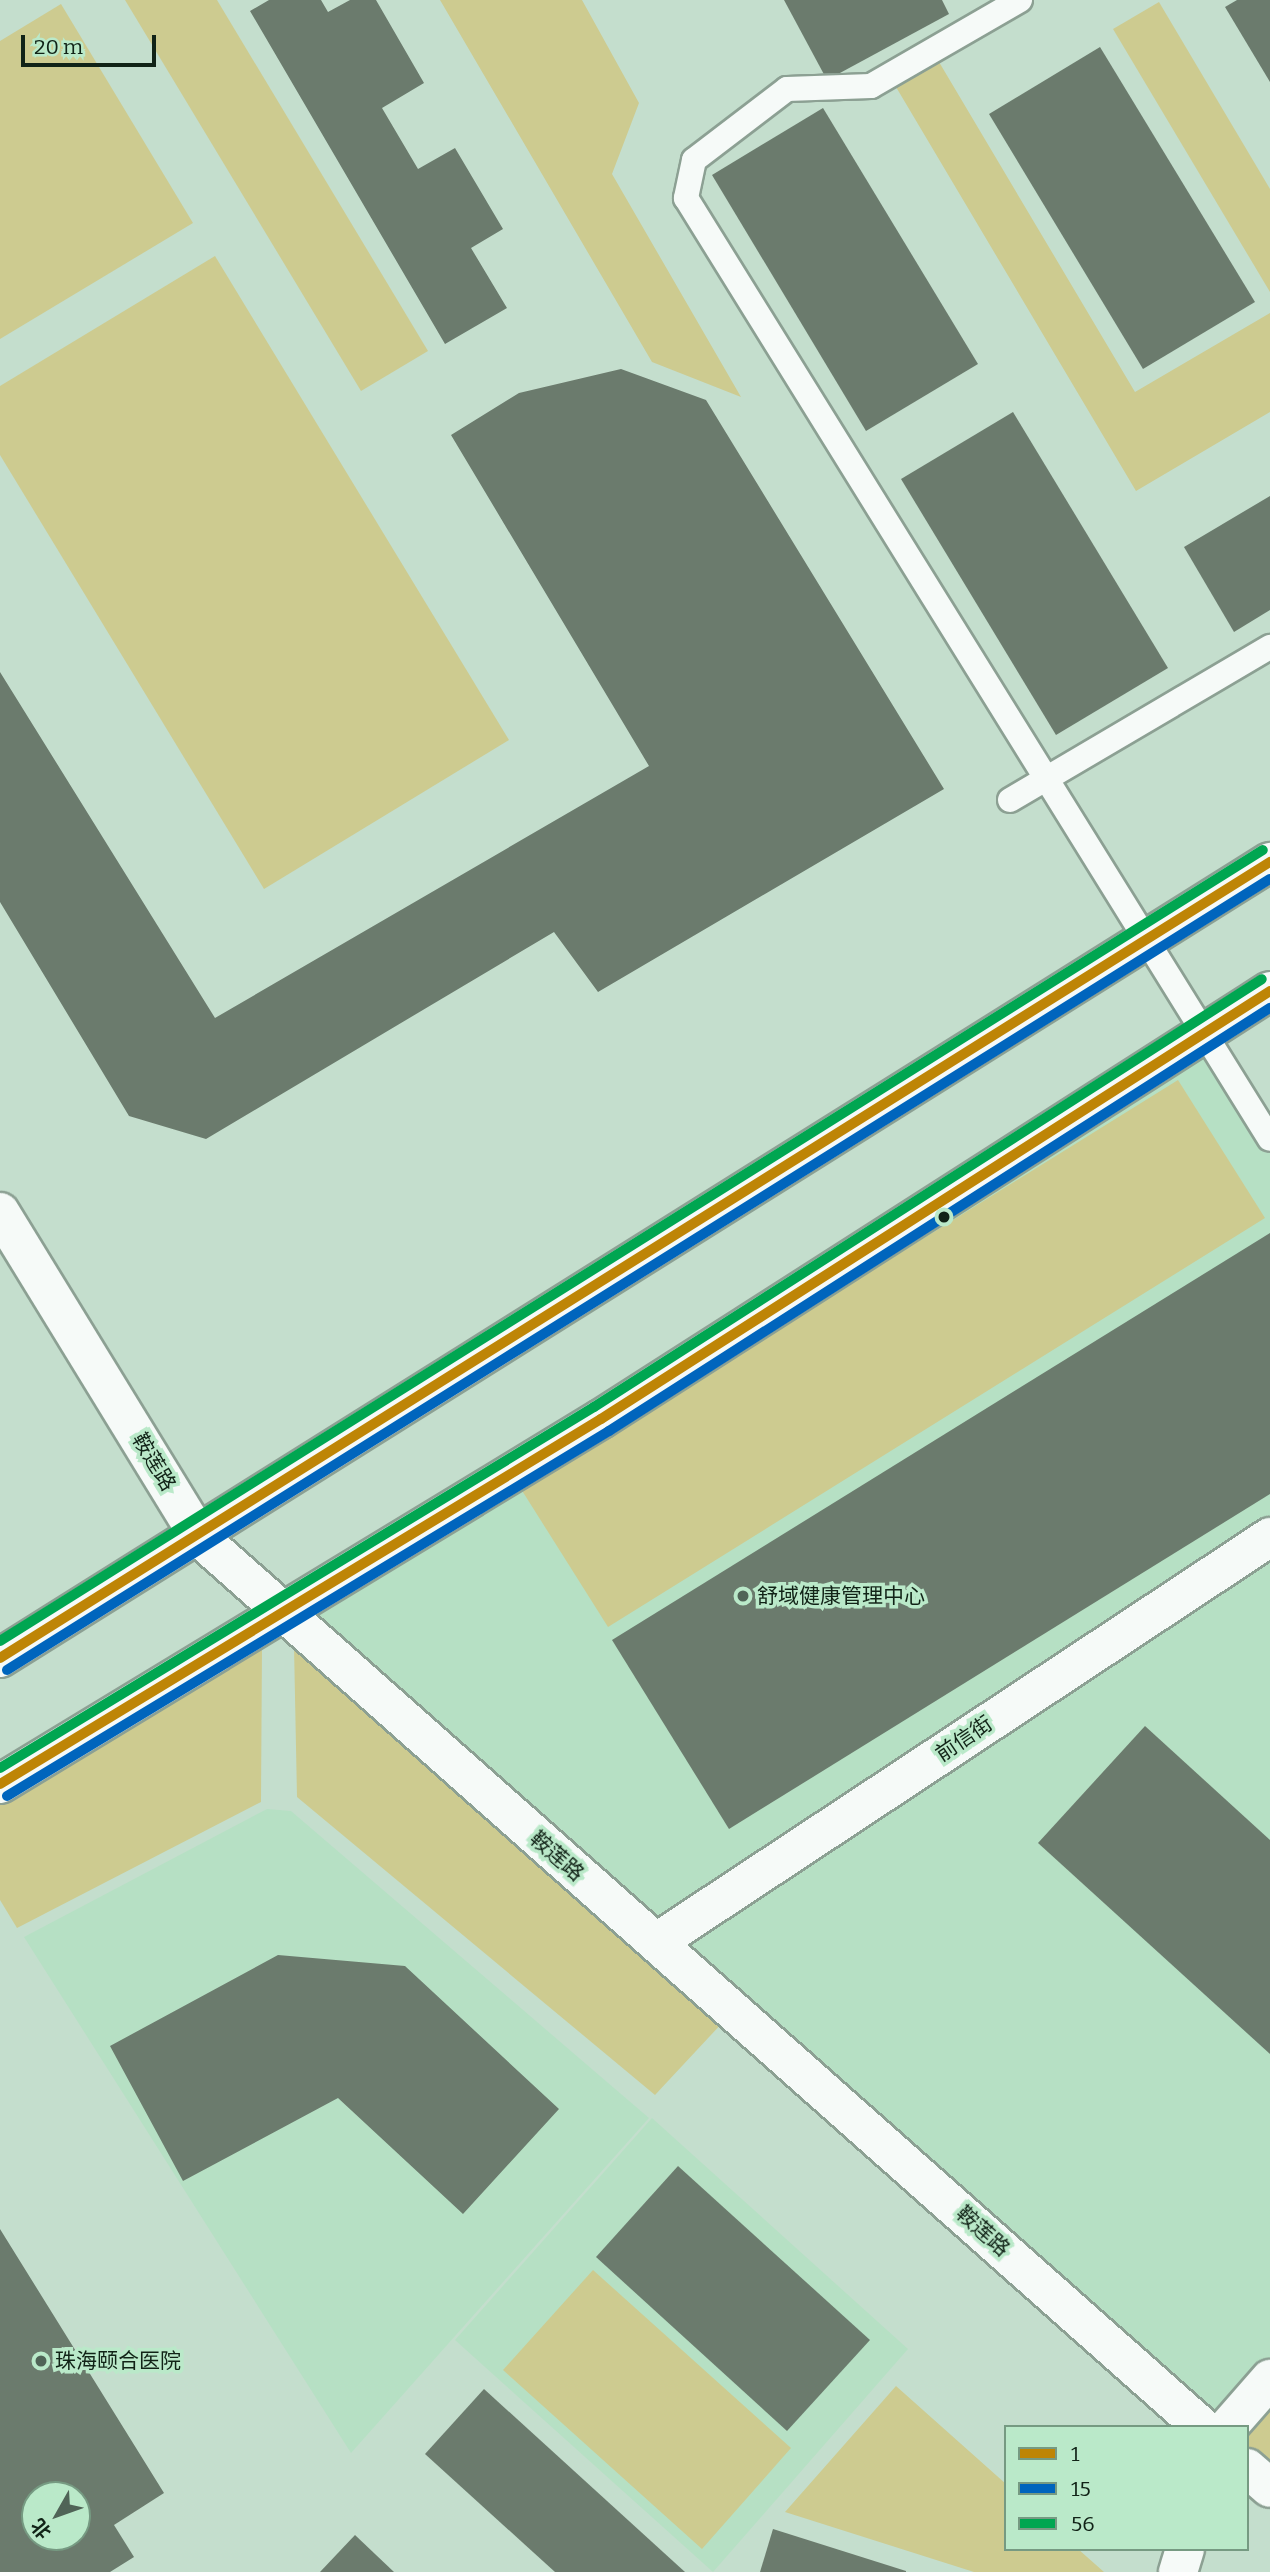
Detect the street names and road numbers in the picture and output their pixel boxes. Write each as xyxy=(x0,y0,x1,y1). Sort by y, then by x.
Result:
street label: 鞍莲路 xyxy=(127,1429,181,1495)
street label: 前信街 xyxy=(931,1711,997,1767)
street label: 鞍莲路 xyxy=(525,1826,589,1886)
street label: 鞍莲路 xyxy=(951,2201,1015,2261)

